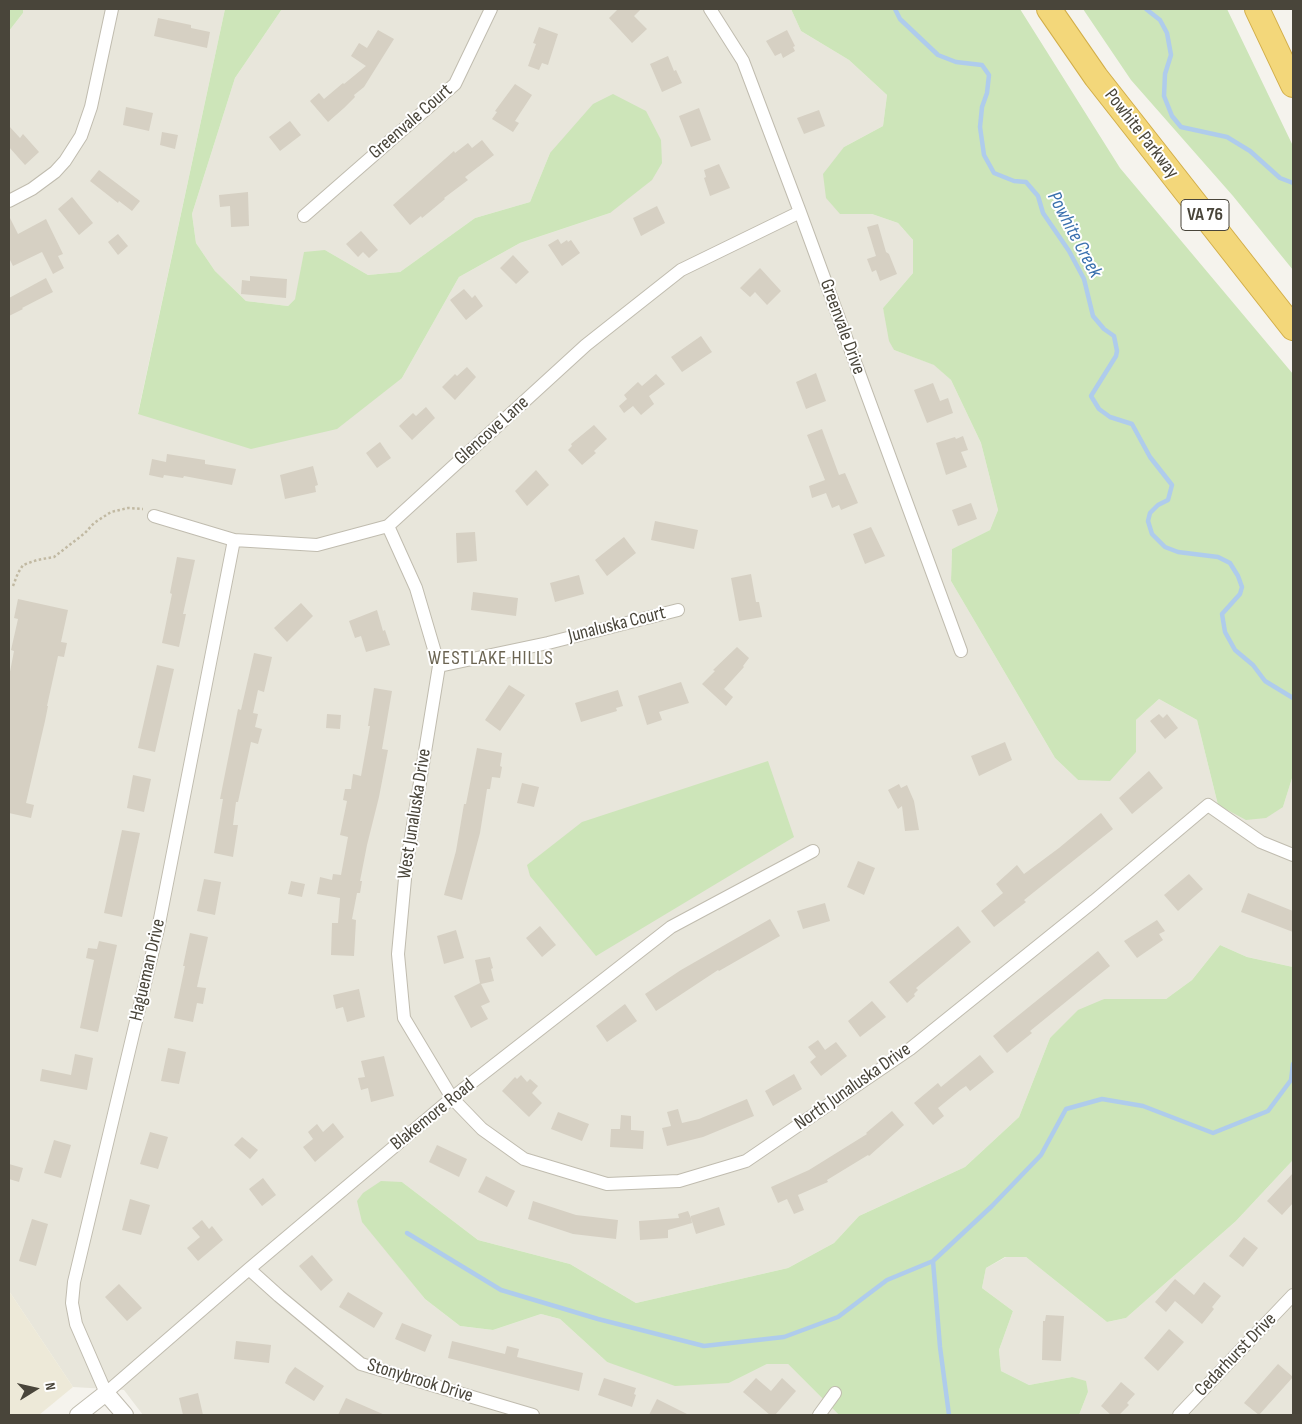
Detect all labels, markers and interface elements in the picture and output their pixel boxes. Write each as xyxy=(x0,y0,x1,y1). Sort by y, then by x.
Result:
street label: Greenvale Court xyxy=(365,80,457,164)
street label: Powhite Parkway xyxy=(1099,85,1183,183)
water label: Powhite Creek xyxy=(1041,188,1107,282)
road number: VA 76 xyxy=(1181,200,1229,230)
street label: Greenvale Drive xyxy=(814,276,870,378)
street label: Glencove Lane xyxy=(450,392,534,470)
street label: Junaluska Court xyxy=(566,602,668,648)
district label: WESTLAKE HILLS xyxy=(426,647,556,671)
street label: West Junaluska Drive xyxy=(393,747,437,881)
street label: Hagueman Drive xyxy=(125,917,171,1023)
street label: North Junaluska Drive xyxy=(791,1038,915,1136)
street label: Blakemore Road xyxy=(386,1074,480,1156)
street label: Cedarhurst Drive xyxy=(1190,1308,1282,1402)
street label: Stonybrook Drive xyxy=(364,1354,476,1408)
north arrow xyxy=(10,1364,60,1414)
text: N xyxy=(41,1381,59,1391)

